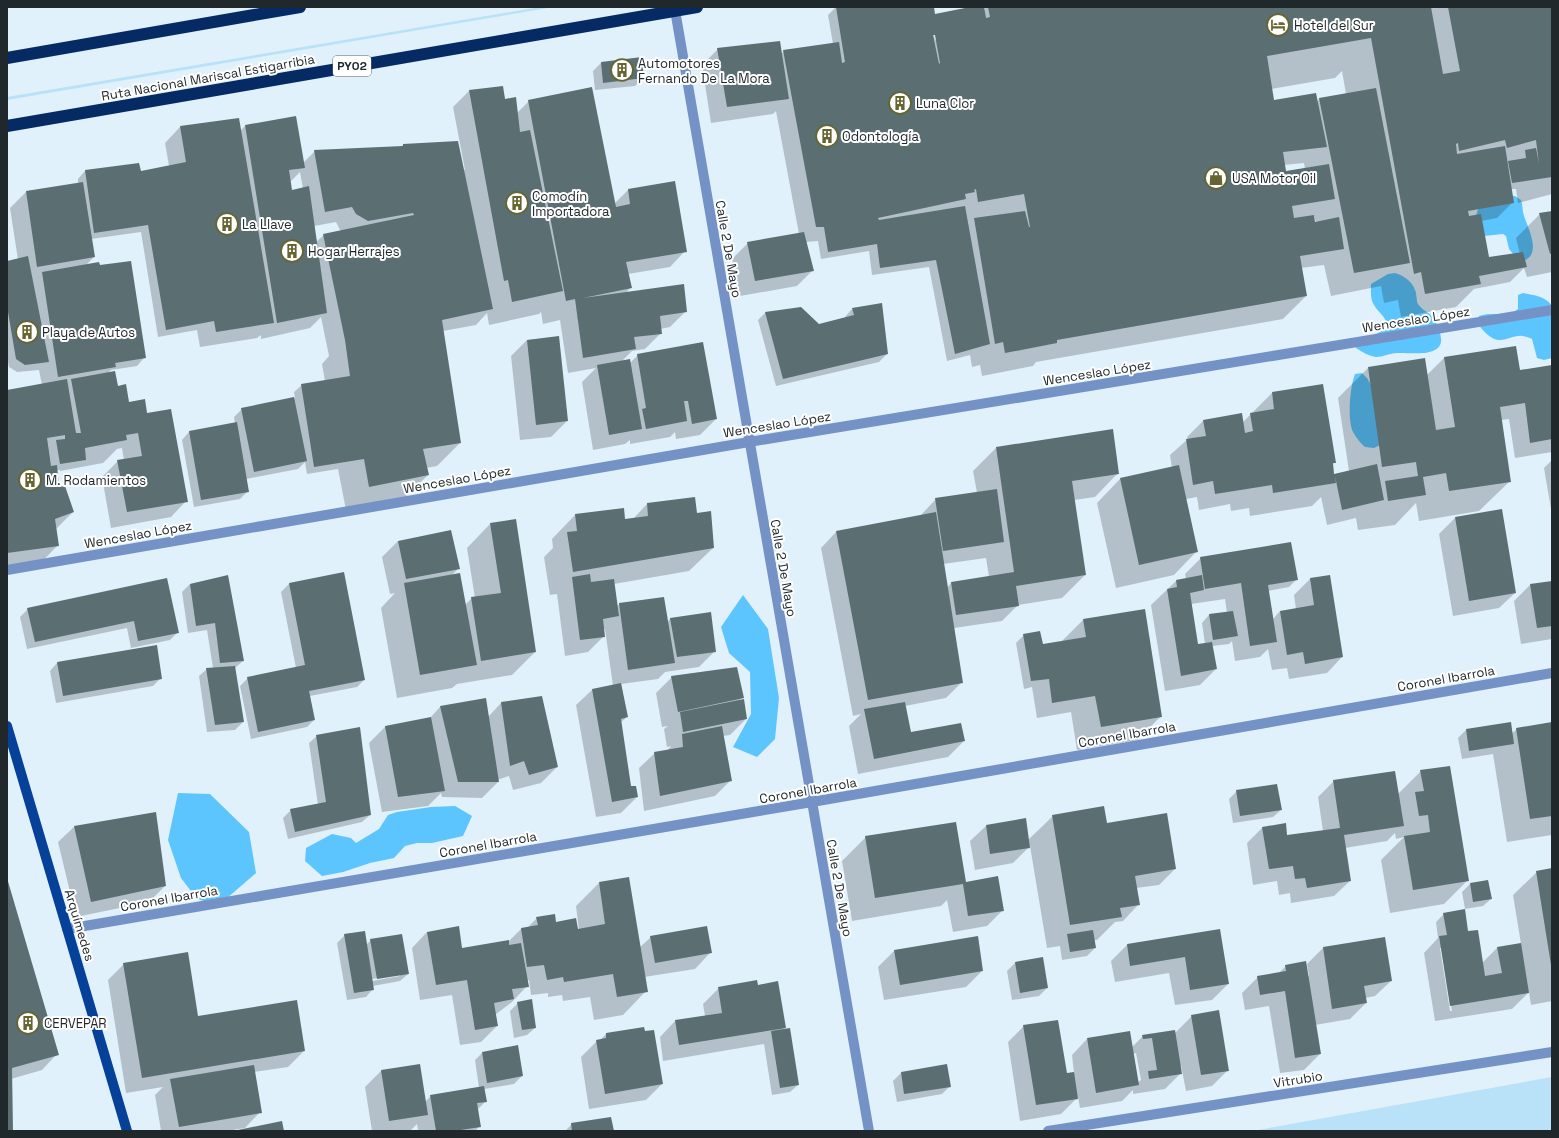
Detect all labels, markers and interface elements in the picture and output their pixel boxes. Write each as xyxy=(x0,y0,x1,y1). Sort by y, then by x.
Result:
hotel icon: Hotel del Sur xyxy=(1265,12,1291,38)
place label: Hotel del Sur xyxy=(1294,17,1374,34)
street label: Ruta Nacional Mariscal Estigarribia xyxy=(100,50,317,105)
place label: Automotores Fernando De La Mora xyxy=(638,55,770,87)
road number: PY02 xyxy=(333,56,371,76)
building icon: Automotores Fernando De La Mora xyxy=(609,57,635,83)
building icon: Luna Clor xyxy=(887,90,913,116)
place label: Luna Clor xyxy=(916,95,974,112)
building icon: Odontología xyxy=(814,123,840,149)
place label: Odontología xyxy=(842,128,919,145)
shop icon: USA Motor Oil xyxy=(1203,165,1229,191)
place label: USA Motor Oil xyxy=(1232,170,1316,187)
place label: Comodín Importadora xyxy=(532,188,610,220)
building icon: Comodín Importadora xyxy=(504,190,530,216)
street label: Calle 2 De Mayo xyxy=(712,199,745,299)
building icon: La Llave xyxy=(214,211,240,237)
place label: La Llave xyxy=(242,216,292,233)
building icon: Hogar Herrajes xyxy=(279,238,305,264)
place label: Hogar Herrajes xyxy=(308,243,400,260)
street label: Wenceslao López xyxy=(1361,303,1471,336)
building icon: Playa de Autos xyxy=(14,319,40,345)
place label: Playa de Autos xyxy=(42,324,135,341)
street label: Wenceslao López xyxy=(1042,356,1152,389)
street label: Wenceslao López xyxy=(722,408,832,441)
street label: Wenceslao López xyxy=(402,462,512,497)
building icon: M. Rodamientos xyxy=(17,467,43,493)
place label: M. Rodamientos xyxy=(46,472,146,489)
street label: Wenceslao López xyxy=(83,517,193,552)
street label: Calle 2 De Mayo xyxy=(767,518,800,618)
street label: Coronel Ibarrola xyxy=(1396,661,1497,695)
street label: Coronel Ibarrola xyxy=(1077,717,1178,751)
street label: Coronel Ibarrola xyxy=(758,773,859,807)
street label: Coronel Ibarrola xyxy=(438,827,539,861)
street label: Calle 2 De Mayo xyxy=(823,838,856,938)
street label: Coronel Ibarrola xyxy=(119,881,220,915)
street label: Arquímedes xyxy=(61,887,99,963)
building icon: CERVEPAR xyxy=(15,1010,41,1036)
place label: CERVEPAR xyxy=(44,1015,107,1032)
street label: Vitrubio xyxy=(1272,1067,1324,1092)

